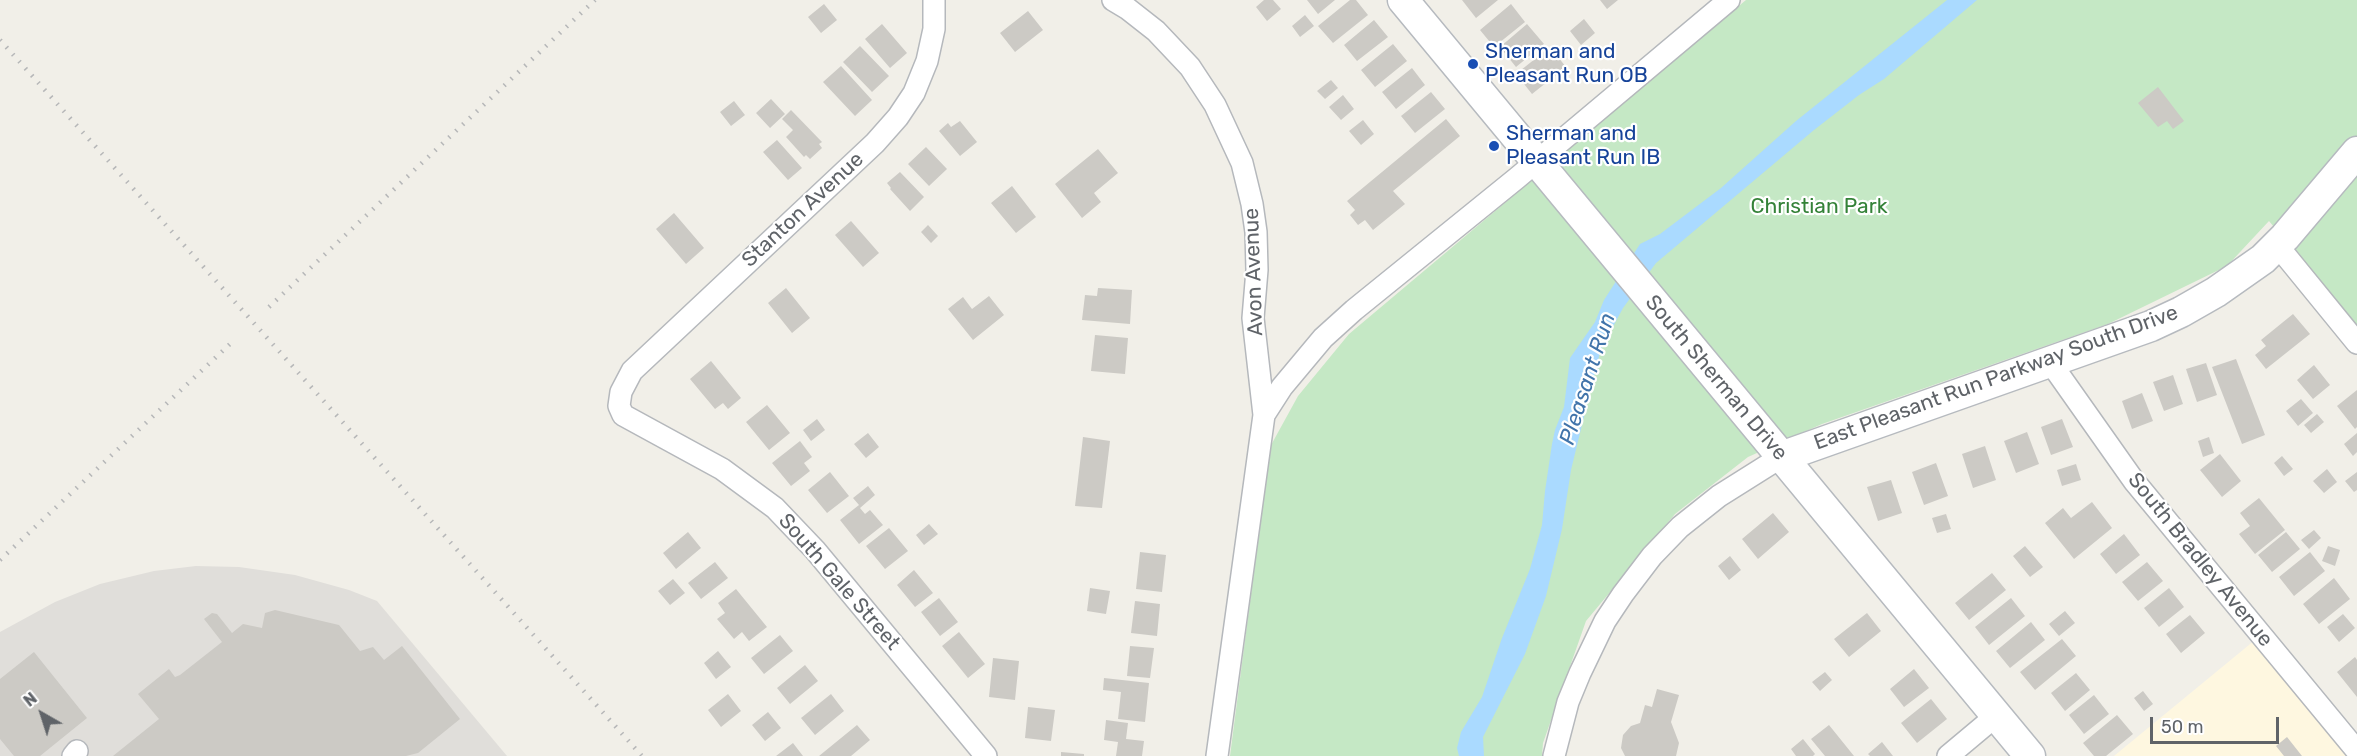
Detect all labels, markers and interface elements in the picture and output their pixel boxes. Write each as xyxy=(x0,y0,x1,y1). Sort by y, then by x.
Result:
place label: Sherman and Pleasant Run OB xyxy=(1485,39,1648,89)
marker: Sherman and Pleasant Run OB xyxy=(1466,57,1480,71)
place label: Sherman and Pleasant Run IB xyxy=(1506,121,1660,171)
marker: Sherman and Pleasant Run IB xyxy=(1487,139,1501,153)
street label: Stanton Avenue xyxy=(737,147,869,273)
park label: Christian Park xyxy=(1751,194,1887,220)
street label: Avon Avenue xyxy=(1239,208,1269,336)
street label: South Sherman Drive xyxy=(1639,290,1793,466)
street label: East Pleasant Run Parkway South Drive xyxy=(1811,300,2181,456)
water label: Pleasant Run xyxy=(1554,310,1622,448)
street label: South Bradley Avenue xyxy=(2122,468,2278,652)
street label: South Gale Street xyxy=(773,509,905,655)
north arrow xyxy=(12,684,72,744)
text: N xyxy=(20,689,41,711)
scale bar xyxy=(2153,705,2282,743)
text: 50 m xyxy=(2161,716,2204,738)

